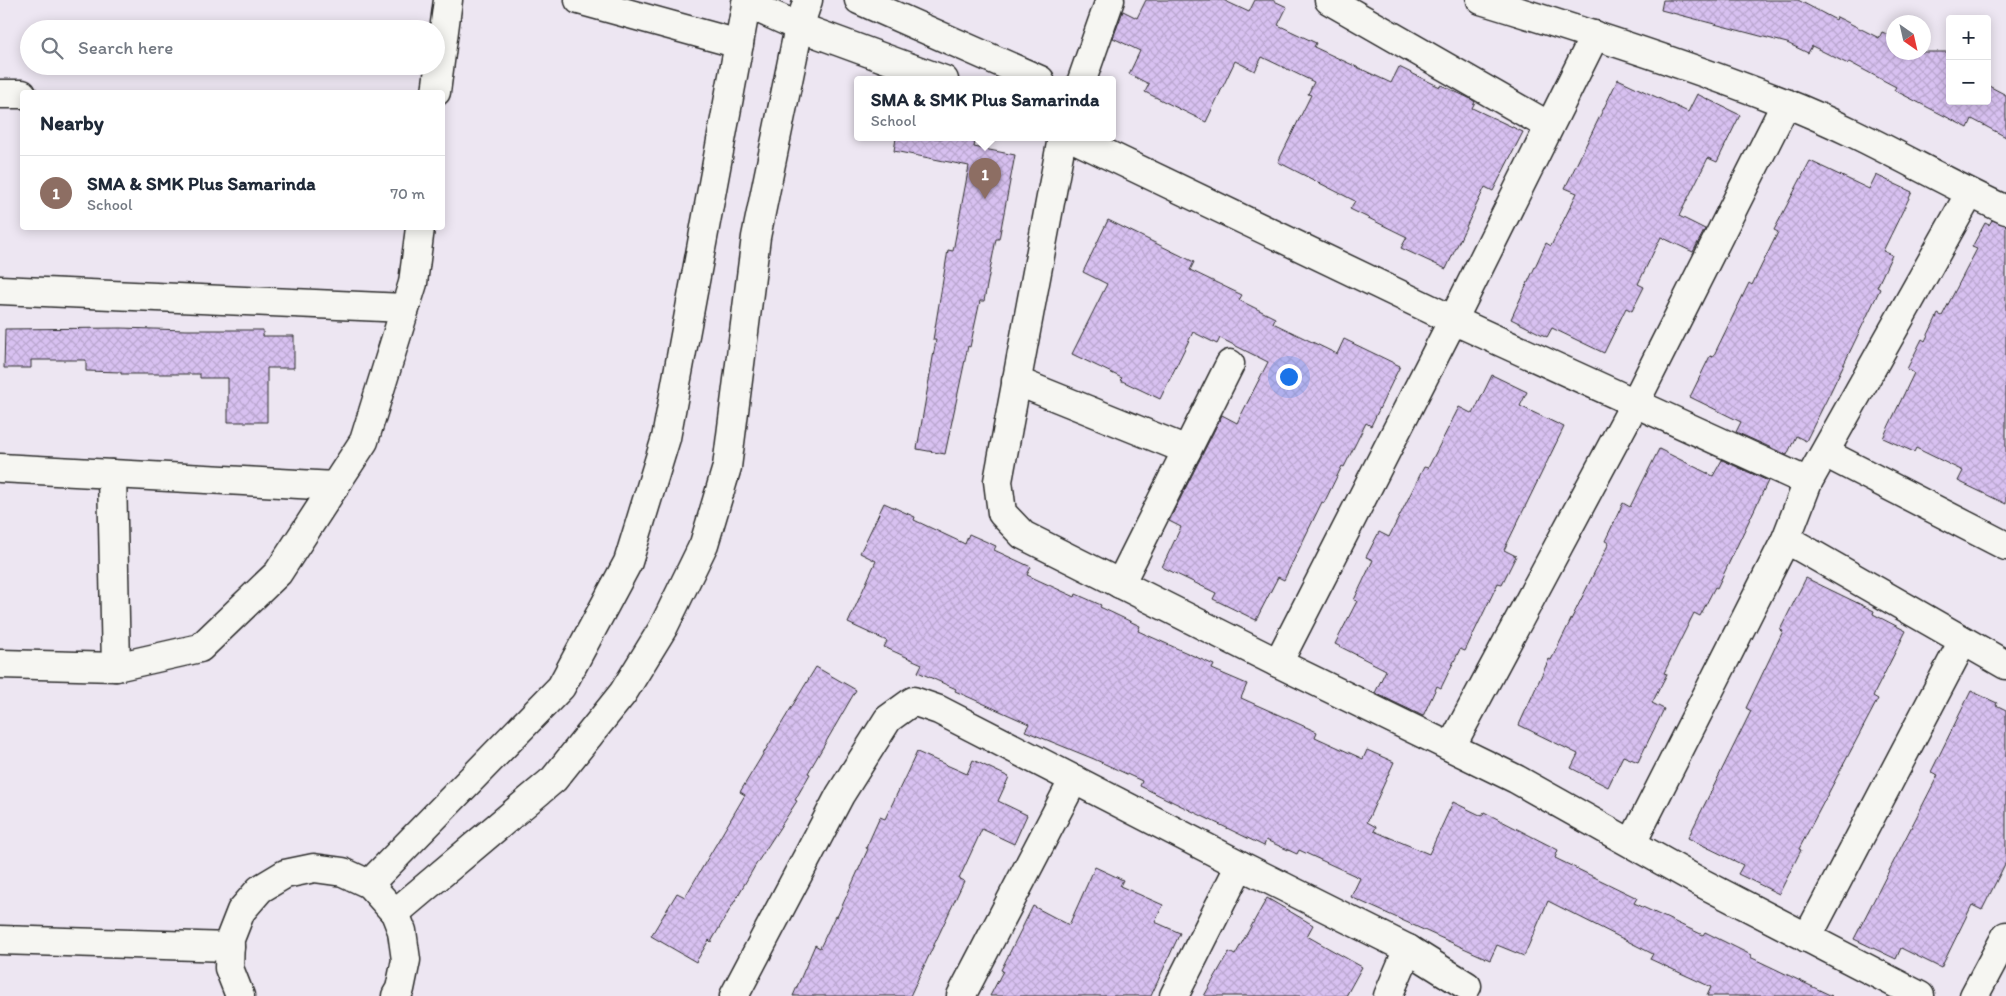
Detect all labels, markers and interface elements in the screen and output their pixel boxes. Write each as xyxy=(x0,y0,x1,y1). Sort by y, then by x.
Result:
north arrow xyxy=(1886,15,1931,60)
map controls xyxy=(1946,15,1991,105)
button: + xyxy=(1946,15,1991,60)
search box xyxy=(20,20,445,75)
icon: search xyxy=(38,34,66,62)
text: Search here xyxy=(78,36,173,59)
button: − xyxy=(1946,60,1991,105)
popup xyxy=(854,76,1116,141)
text: SMA & SMK Plus Samarinda xyxy=(871,88,1099,111)
text: Nearby xyxy=(40,110,104,135)
text: School xyxy=(871,111,916,130)
pin: 1 xyxy=(969,158,1001,199)
text: SMA & SMK Plus Samarinda xyxy=(87,172,316,195)
text: 1 xyxy=(52,184,60,203)
text: 70 m xyxy=(390,184,425,203)
text: School xyxy=(87,195,133,214)
your location xyxy=(1276,364,1302,390)

